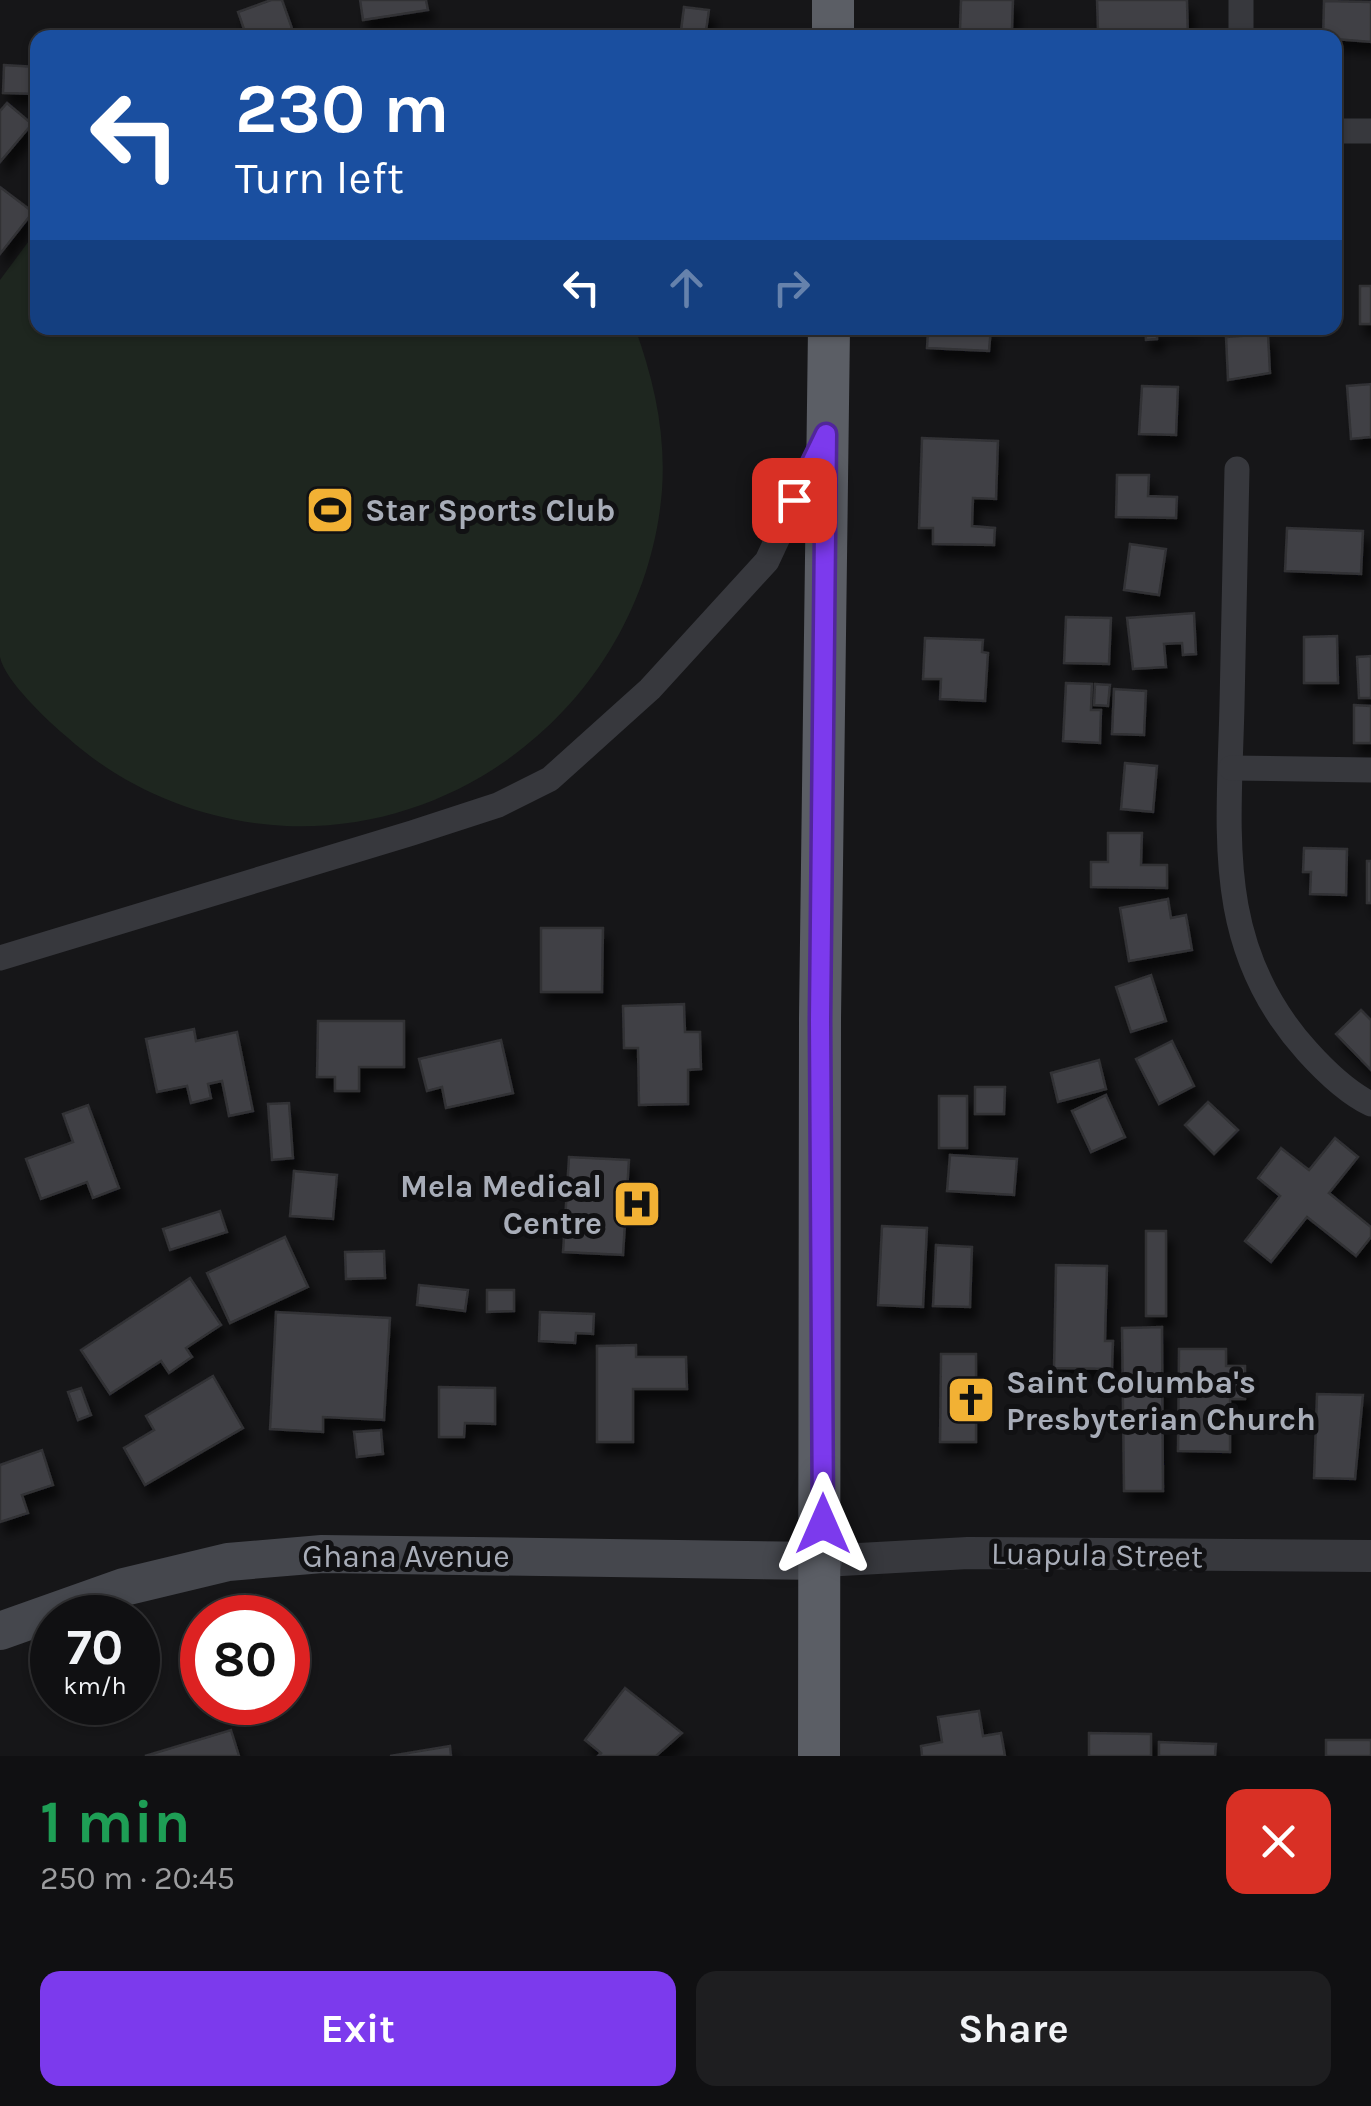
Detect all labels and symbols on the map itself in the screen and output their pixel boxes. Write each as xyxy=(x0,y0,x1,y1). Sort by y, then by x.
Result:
pin xyxy=(752,458,837,543)
sports icon: Star Sports Club xyxy=(304,484,356,536)
place label: Star Sports Club xyxy=(365,492,615,529)
place label: Mela Medical Centre xyxy=(400,1168,602,1242)
hospital icon: Mela Medical Centre xyxy=(611,1178,663,1230)
place label: Saint Columba's Presbyterian Church xyxy=(1006,1364,1316,1438)
church icon: Saint Columba's Presbyterian Church xyxy=(945,1374,997,1426)
position arrow xyxy=(771,1472,875,1576)
street label: Luapula Street xyxy=(991,1535,1203,1575)
street label: Ghana Avenue xyxy=(302,1538,510,1575)
speed limit sign: 80 xyxy=(180,1595,310,1725)

